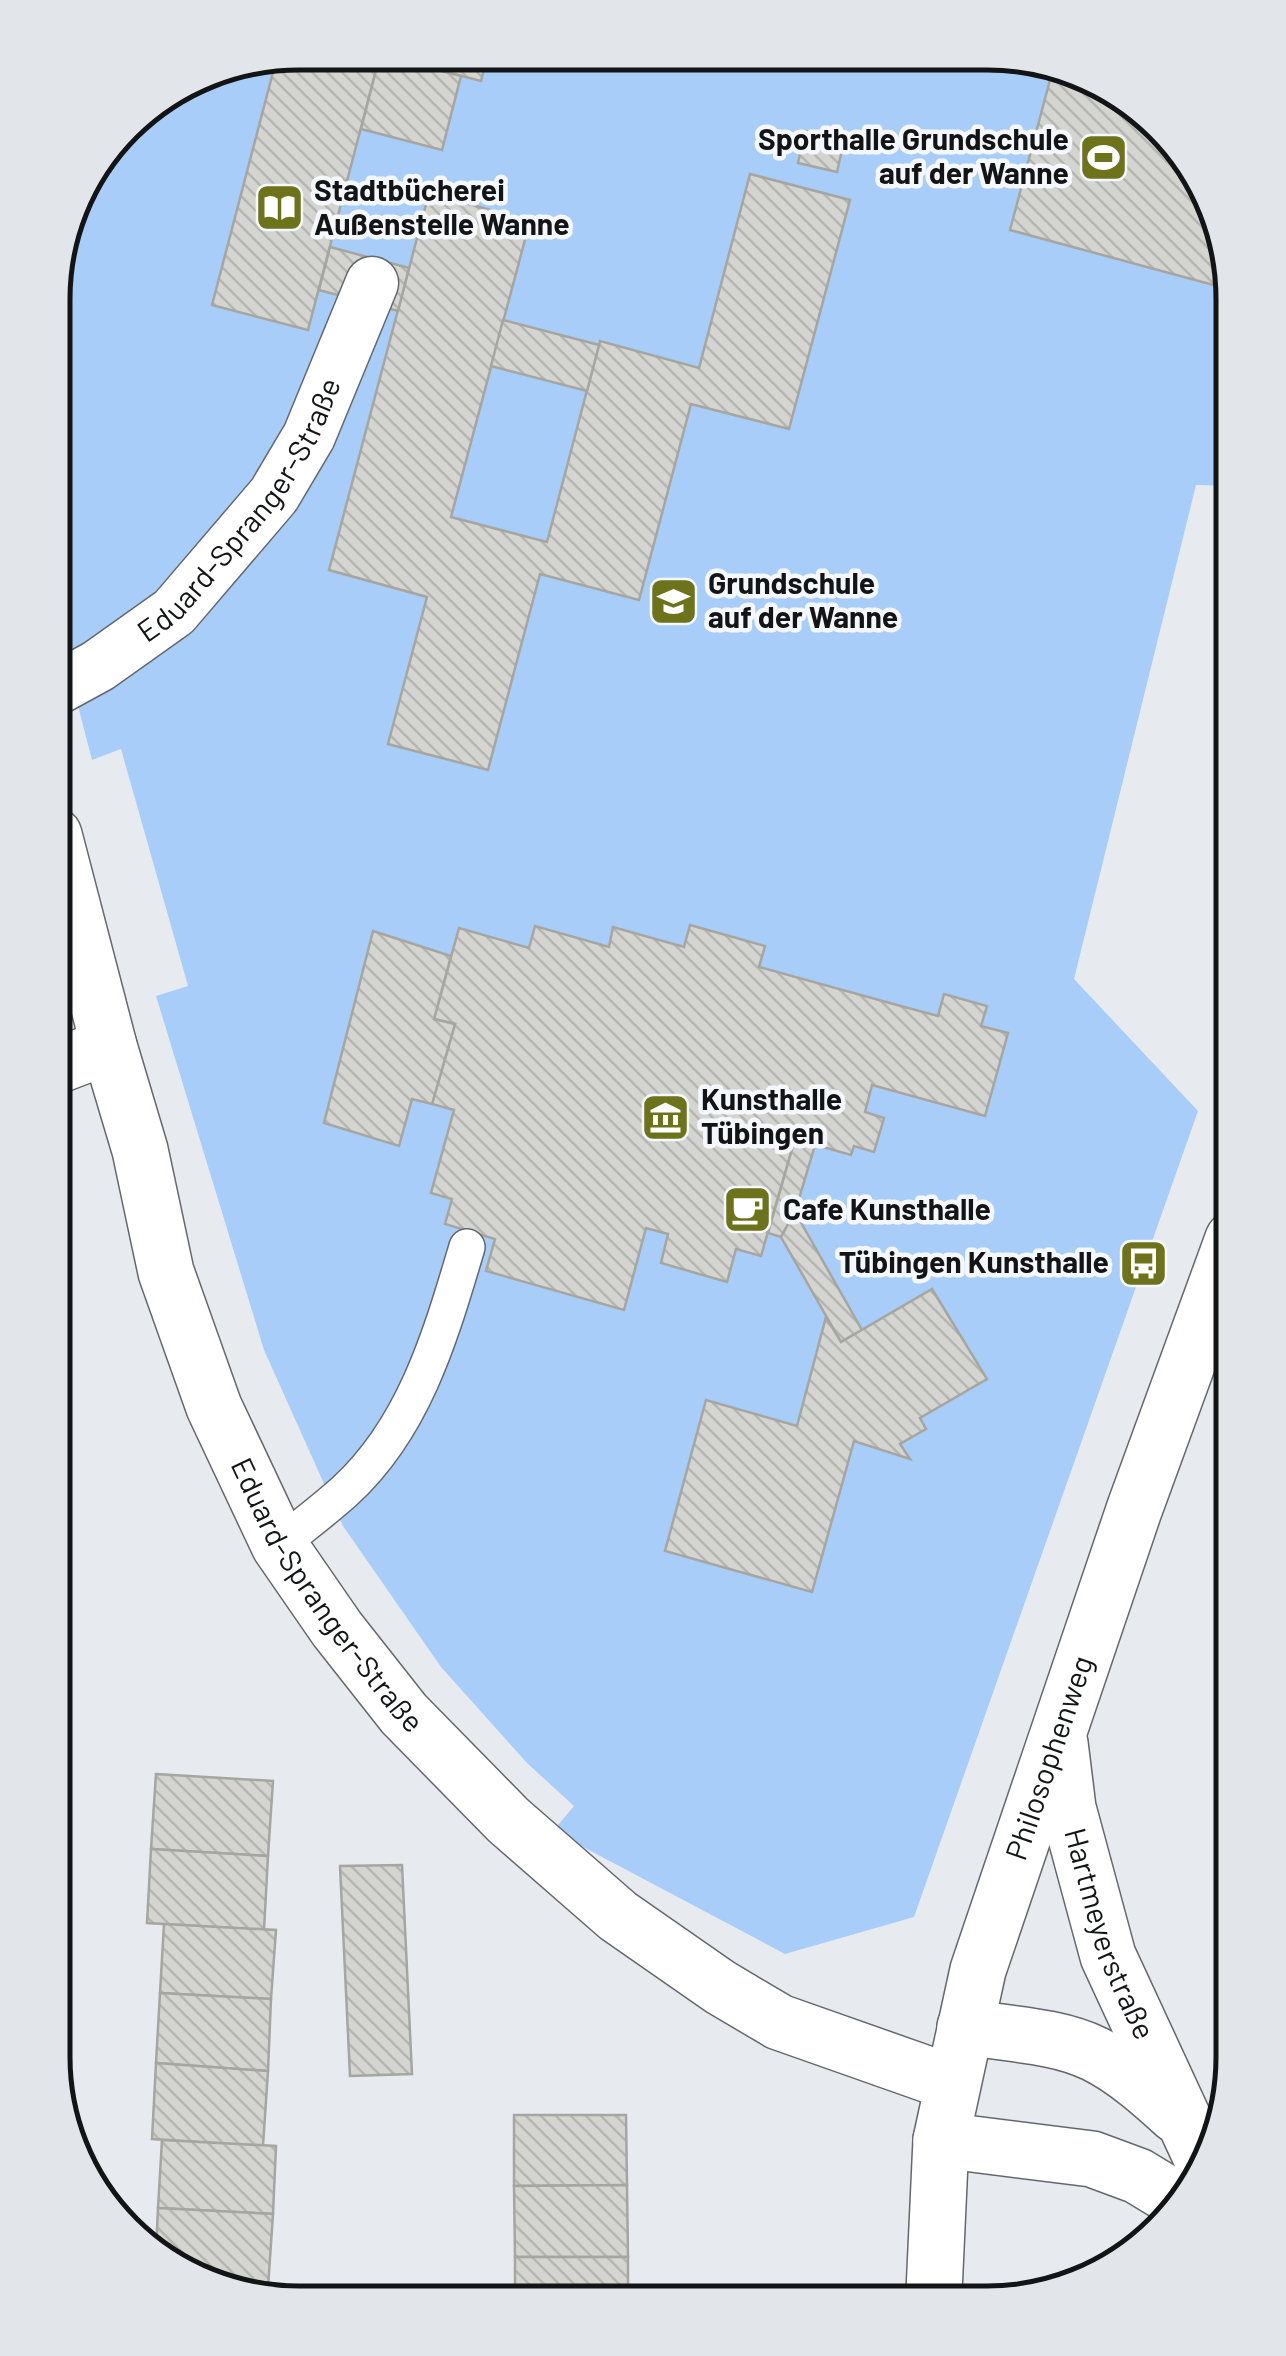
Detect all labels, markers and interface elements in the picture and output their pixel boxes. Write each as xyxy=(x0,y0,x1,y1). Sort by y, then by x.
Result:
place label: Sporthalle Grundschule auf der Wanne xyxy=(758,120,1069,190)
sports icon: Sporthalle Grundschule auf der Wanne xyxy=(1078,131,1130,183)
place label: Stadtbücherei Außenstelle Wanne xyxy=(314,171,570,241)
library icon: Stadtbücherei Außenstelle Wanne xyxy=(253,182,305,234)
street label: Eduard-Spranger-Straße xyxy=(130,372,347,648)
place label: Grundschule auf der Wanne xyxy=(708,564,898,634)
school or university icon: Grundschule auf der Wanne xyxy=(647,575,699,627)
place label: Kunsthalle Tübingen xyxy=(701,1080,842,1150)
museum icon: Kunsthalle Tübingen xyxy=(640,1091,692,1143)
cafe icon: Cafe Kunsthalle xyxy=(722,1184,774,1236)
place label: Cafe Kunsthalle xyxy=(783,1190,991,1226)
bus stop icon: Tübingen Kunsthalle xyxy=(1118,1237,1170,1289)
place label: Tübingen Kunsthalle xyxy=(839,1243,1109,1279)
street label: Eduard-Spranger-Straße xyxy=(225,1452,432,1739)
street label: Philosophenweg xyxy=(997,1651,1099,1864)
street label: Hartmeyerstraße xyxy=(1058,1824,1164,2045)

